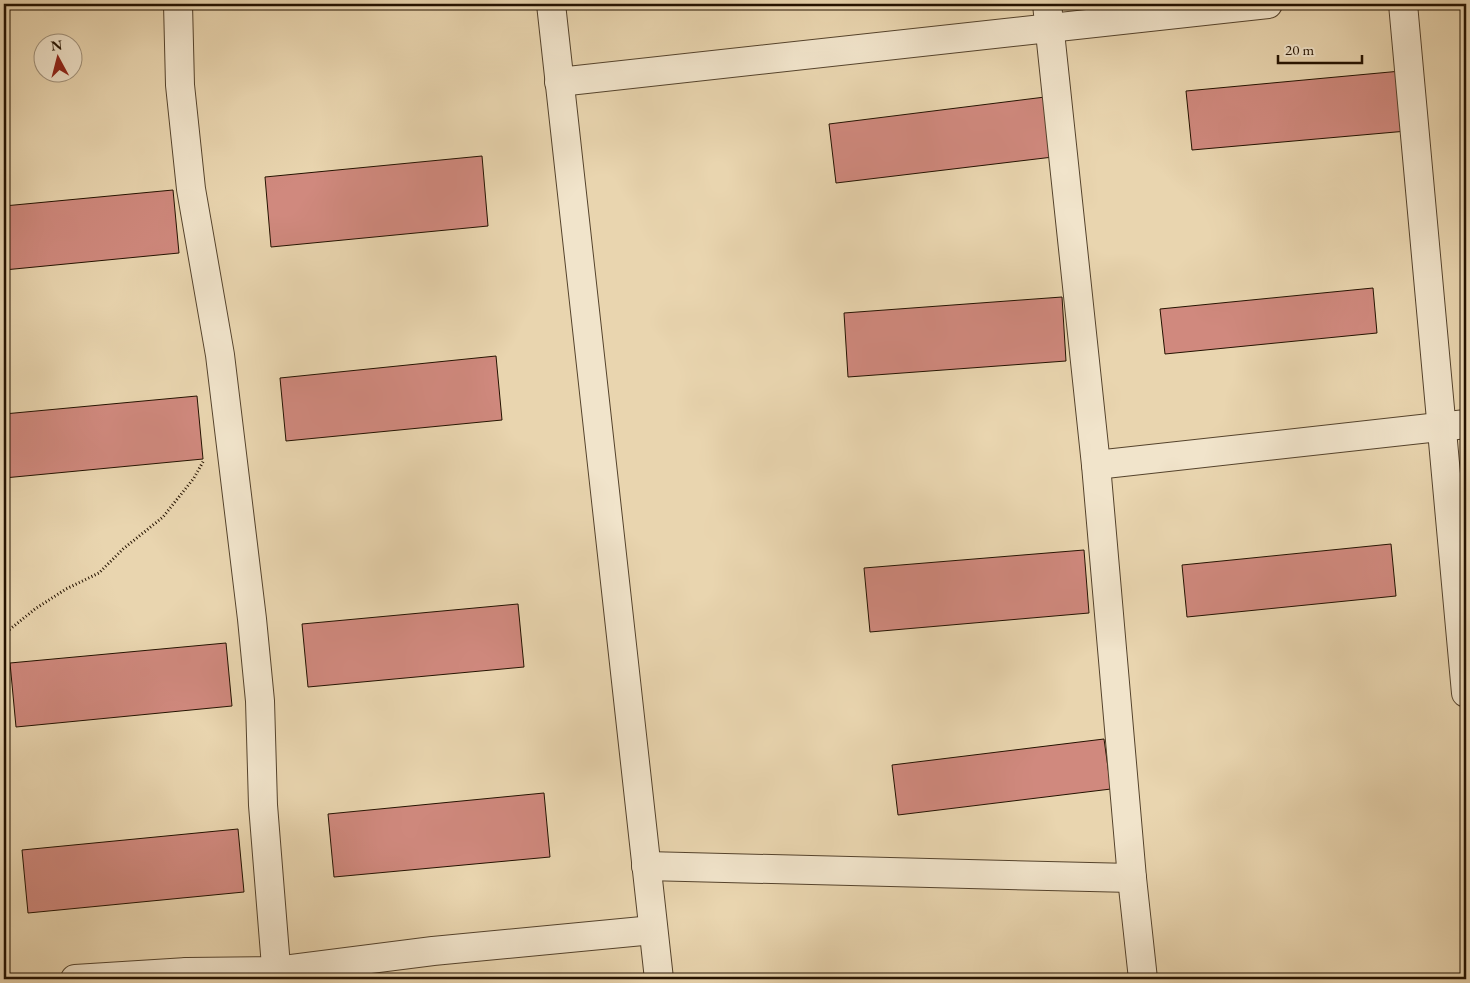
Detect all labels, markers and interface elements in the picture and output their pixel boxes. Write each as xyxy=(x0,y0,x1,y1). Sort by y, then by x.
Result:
north arrow xyxy=(32,32,82,82)
scale bar xyxy=(1278,32,1361,64)
text: N xyxy=(50,35,64,55)
text: 20 m xyxy=(1285,40,1314,59)

